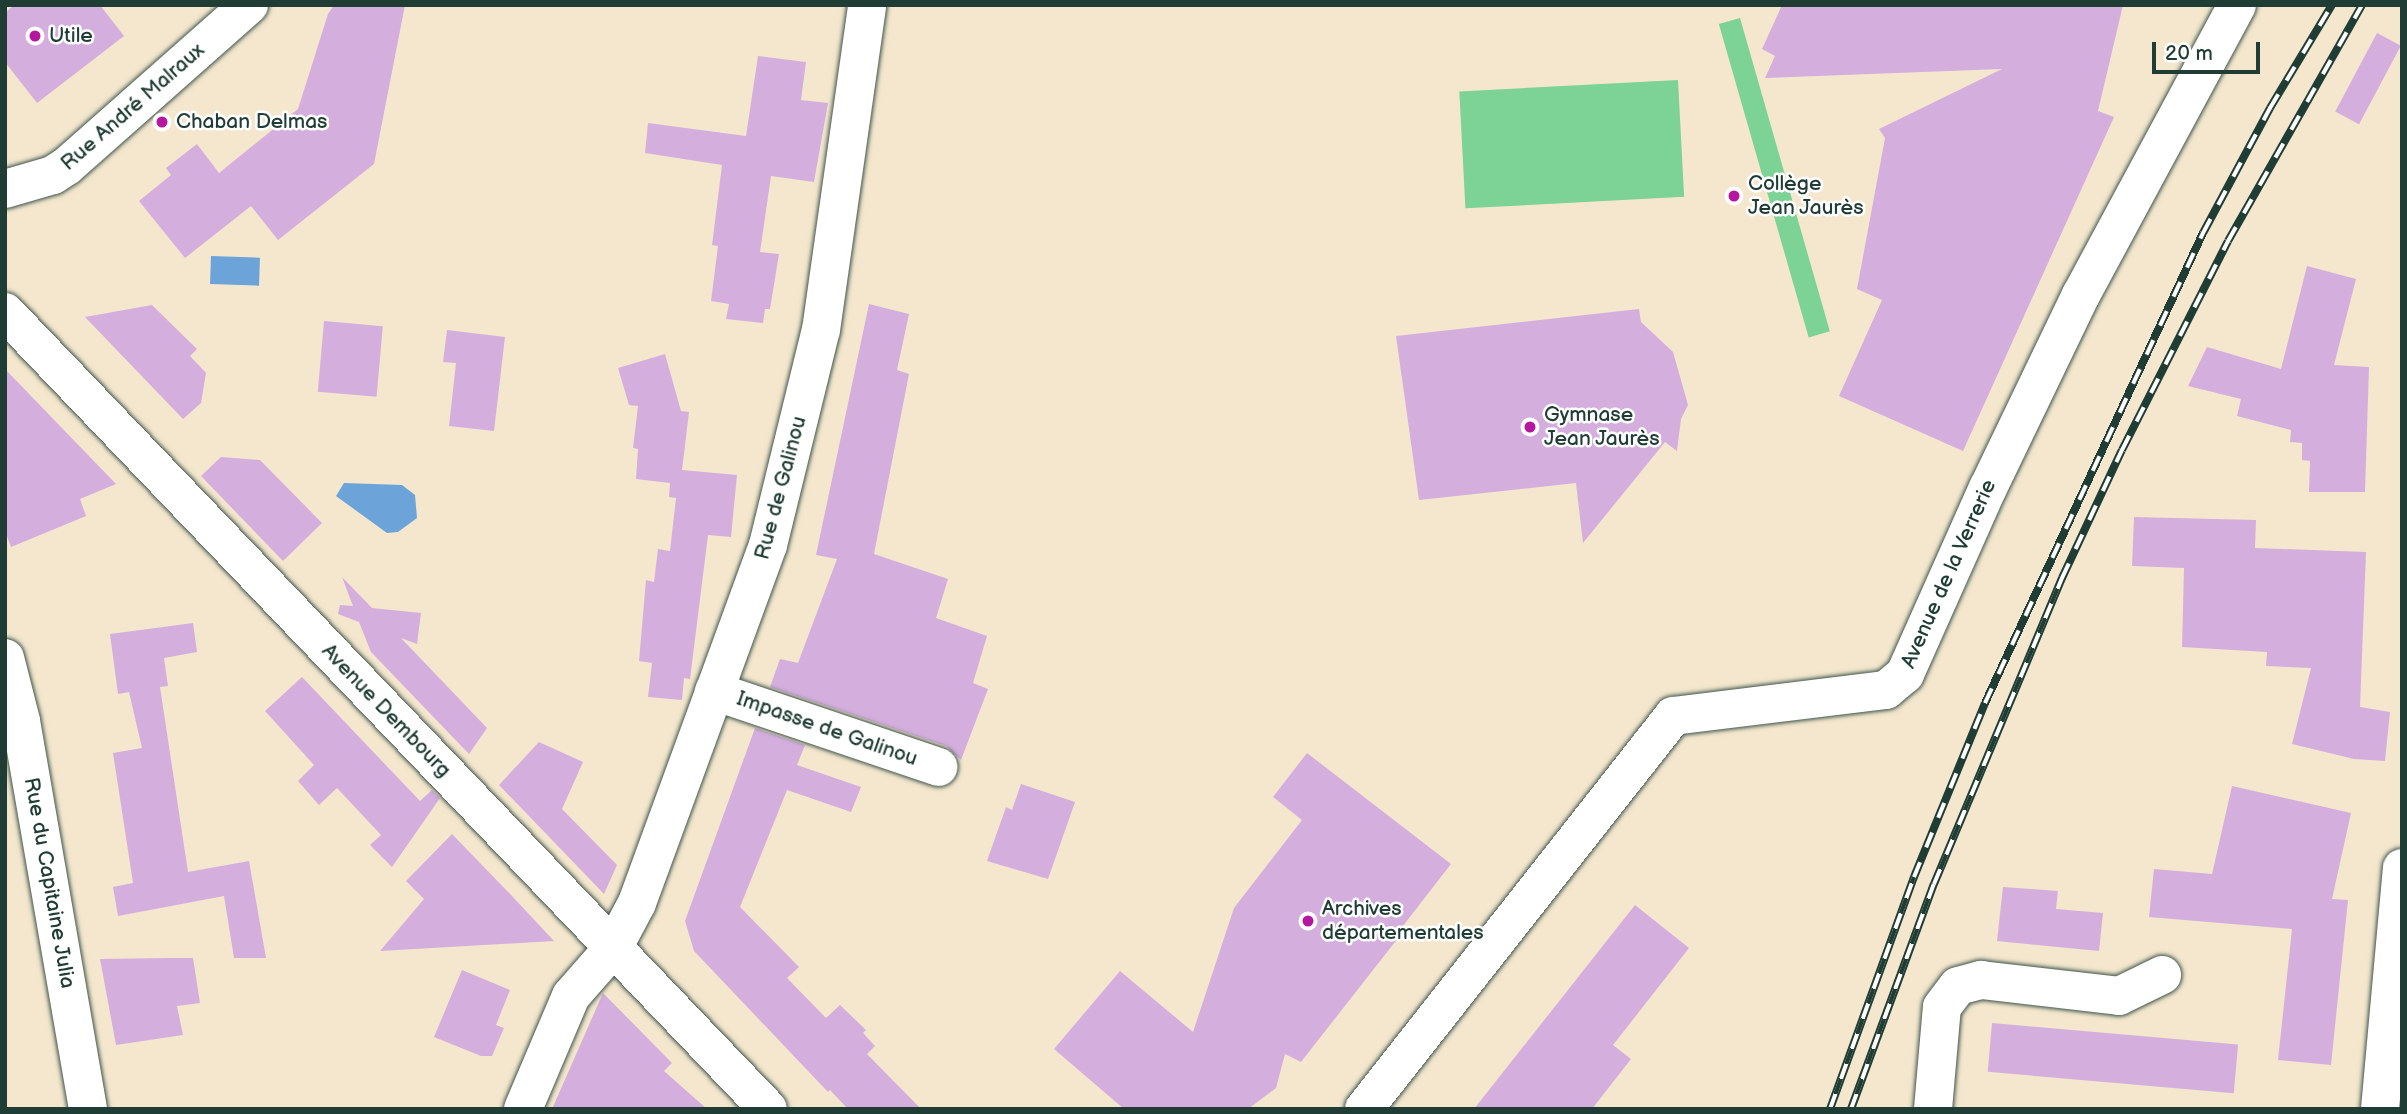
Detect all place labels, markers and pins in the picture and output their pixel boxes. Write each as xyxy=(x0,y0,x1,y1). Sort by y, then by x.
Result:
place label: Utile xyxy=(49,23,93,49)
marker: Utile xyxy=(27,28,43,44)
place label: Chaban Delmas xyxy=(176,109,327,135)
marker: Chaban Delmas xyxy=(154,114,170,130)
place label: Collège Jean Jaurès xyxy=(1748,171,1865,221)
marker: Collège Jean Jaurès xyxy=(1726,188,1742,204)
place label: Gymnase Jean Jaurès xyxy=(1544,402,1661,452)
marker: Gymnase Jean Jaurès xyxy=(1522,419,1538,435)
place label: Archives départementales xyxy=(1322,896,1484,946)
marker: Archives départementales xyxy=(1300,913,1316,929)

